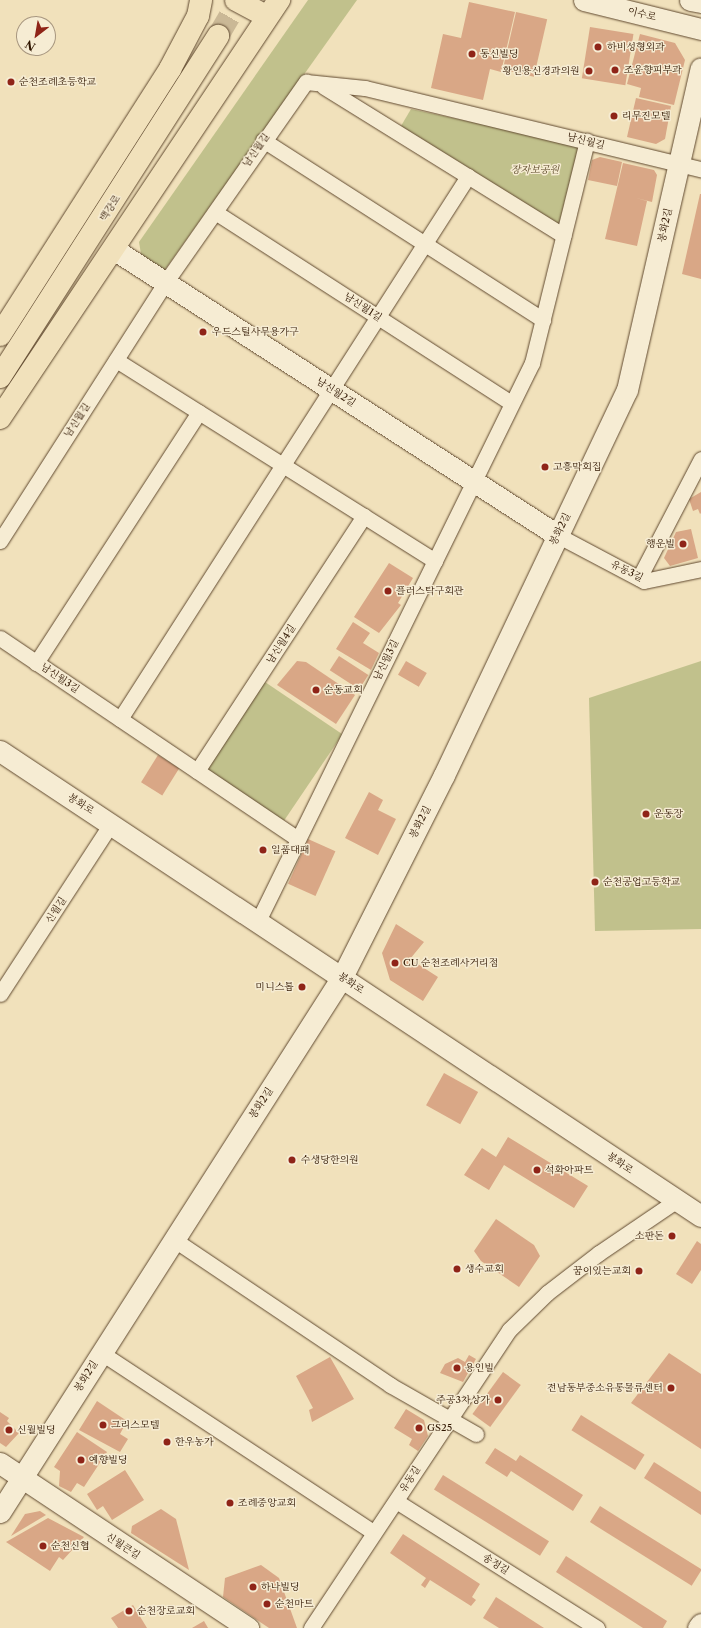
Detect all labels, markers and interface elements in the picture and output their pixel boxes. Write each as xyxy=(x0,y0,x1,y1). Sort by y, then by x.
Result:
street label: 이수로 xyxy=(626,5,658,23)
north arrow xyxy=(16,16,56,56)
text: N xyxy=(23,37,38,54)
marker: 하비성형외과 xyxy=(592,41,604,53)
place label: 하비성형외과 xyxy=(607,41,665,53)
place label: 동신빌딩 xyxy=(480,48,519,60)
marker: 동신빌딩 xyxy=(467,49,477,59)
marker: 조윤향피부과 xyxy=(609,64,621,76)
place label: 조윤향피부과 xyxy=(624,64,682,76)
place label: 황인용신경과의원 xyxy=(503,65,580,77)
marker: 황인용신경과의원 xyxy=(583,65,595,77)
place label: 순천조례초등학교 xyxy=(19,76,96,88)
marker: 순천조례초등학교 xyxy=(6,77,16,87)
place label: 리무진모텔 xyxy=(622,110,670,122)
marker: 리무진모텔 xyxy=(609,111,619,121)
street label: 남신월길 xyxy=(240,131,272,169)
street label: 남신월길 xyxy=(566,131,606,151)
park label: 장자보공원 xyxy=(511,164,559,176)
street label: 백강로 xyxy=(97,193,123,223)
street label: 봉화2길 xyxy=(656,207,674,243)
street label: 남신월1길 xyxy=(342,290,384,324)
marker: 우드스틸사무용가구 xyxy=(197,326,209,338)
place label: 우드스틸사무용가구 xyxy=(212,326,299,338)
street label: 남신월2길 xyxy=(314,375,358,409)
street label: 남신월길 xyxy=(61,401,93,439)
place label: 고흥막회집 xyxy=(553,461,601,473)
marker: 고흥막회집 xyxy=(540,462,550,472)
street label: 봉화2길 xyxy=(547,511,573,547)
place label: 행운빌 xyxy=(646,538,675,550)
marker: 행운빌 xyxy=(678,539,688,549)
street label: 유동3길 xyxy=(609,558,645,584)
place label: 플러스탁구회관 xyxy=(396,585,464,597)
marker: 플러스탁구회관 xyxy=(383,586,393,596)
street label: 남신월4길 xyxy=(264,622,298,666)
street label: 남신월3길 xyxy=(371,638,401,682)
street label: 남신월3길 xyxy=(38,661,82,695)
place label: 순동교회 xyxy=(324,684,363,696)
marker: 순동교회 xyxy=(311,685,321,695)
street label: 봉화로 xyxy=(66,791,96,817)
street label: 봉화2길 xyxy=(407,804,433,840)
place label: 운동장 xyxy=(654,808,683,820)
marker: 운동장 xyxy=(641,809,651,819)
place label: 일품대패 xyxy=(271,844,310,856)
marker: 일품대패 xyxy=(258,845,268,855)
place label: 순천공업고등학교 xyxy=(603,876,680,888)
marker: 순천공업고등학교 xyxy=(590,877,600,887)
street label: 신월길 xyxy=(43,895,69,925)
place label: CU 순천조례사거리점 xyxy=(403,957,498,969)
marker: CU 순천조례사거리점 xyxy=(390,958,400,968)
street label: 봉화로 xyxy=(336,970,366,996)
place label: 미니스톱 xyxy=(255,981,294,993)
marker: 미니스톱 xyxy=(297,982,307,992)
street label: 봉화2길 xyxy=(247,1085,275,1121)
street label: 봉화로 xyxy=(605,1150,635,1176)
marker: 수생당한의원 xyxy=(286,1154,298,1166)
place label: 수생당한의원 xyxy=(301,1154,359,1166)
place label: 석화아파트 xyxy=(545,1164,593,1176)
marker: 석화아파트 xyxy=(532,1165,542,1175)
place label: 소판돈 xyxy=(635,1230,664,1242)
marker: 소판돈 xyxy=(667,1231,677,1241)
place label: 생수교회 xyxy=(465,1263,504,1275)
marker: 생수교회 xyxy=(452,1264,462,1274)
place label: 꿈이있는교회 xyxy=(573,1265,631,1277)
marker: 꿈이있는교회 xyxy=(634,1266,644,1276)
street label: 봉화2길 xyxy=(72,1358,100,1394)
place label: 용인빌 xyxy=(465,1362,494,1374)
marker: 용인빌 xyxy=(452,1363,462,1373)
place label: 전남동부중소유통물류센터 xyxy=(547,1382,663,1394)
marker: 전남동부중소유통물류센터 xyxy=(666,1383,676,1393)
place label: 주공3차상가 xyxy=(436,1394,490,1406)
marker: 주공3차상가 xyxy=(493,1395,503,1405)
place label: 그리스모텔 xyxy=(111,1419,159,1431)
marker: 그리스모텔 xyxy=(98,1420,108,1430)
place label: GS25 xyxy=(427,1422,452,1434)
marker: GS25 xyxy=(414,1423,424,1433)
place label: 신월빌딩 xyxy=(17,1424,56,1436)
marker: 신월빌딩 xyxy=(4,1425,14,1435)
place label: 한우농가 xyxy=(175,1436,214,1448)
marker: 한우농가 xyxy=(162,1437,172,1447)
place label: 예향빌딩 xyxy=(89,1454,128,1466)
marker: 예향빌딩 xyxy=(76,1455,86,1465)
street label: 유동길 xyxy=(397,1464,423,1494)
place label: 조례중앙교회 xyxy=(238,1497,296,1509)
marker: 조례중앙교회 xyxy=(225,1498,235,1508)
street label: 신월큰길 xyxy=(104,1530,142,1562)
place label: 순천신협 xyxy=(51,1540,90,1552)
marker: 순천신협 xyxy=(38,1541,48,1551)
street label: 송정길 xyxy=(481,1551,511,1577)
place label: 하나빌딩 xyxy=(261,1581,300,1593)
marker: 하나빌딩 xyxy=(248,1582,258,1592)
place label: 순천마트 xyxy=(275,1598,314,1610)
marker: 순천마트 xyxy=(262,1599,272,1609)
place label: 순천장로교회 xyxy=(137,1605,195,1617)
marker: 순천장로교회 xyxy=(124,1606,134,1616)

